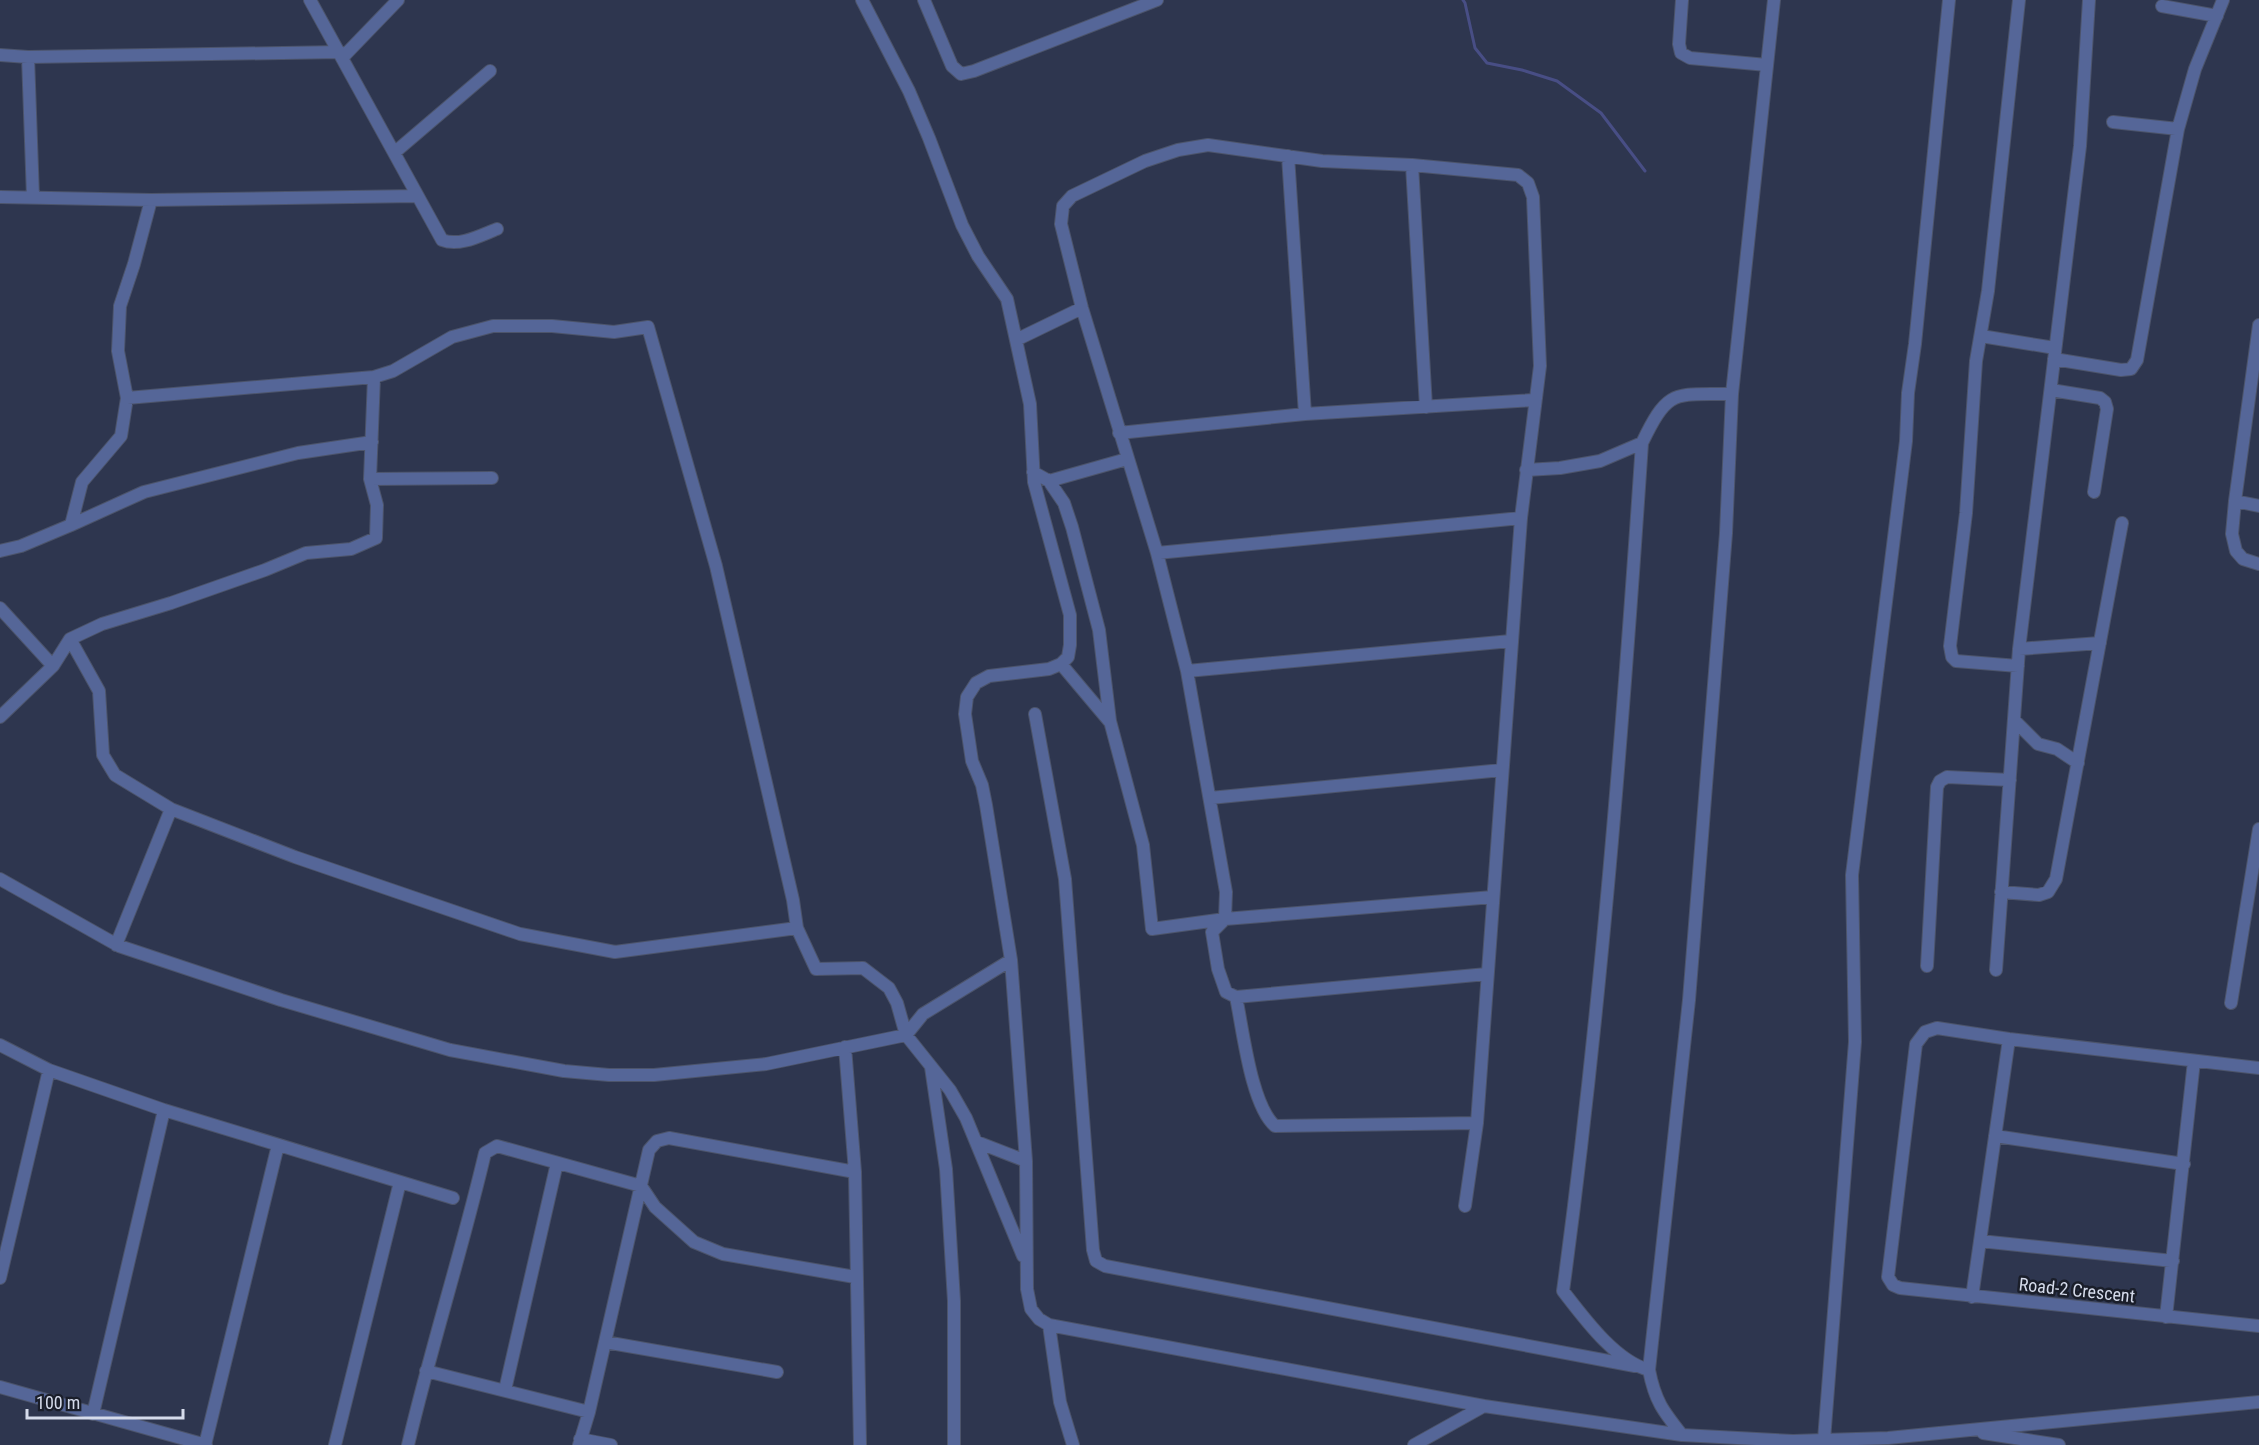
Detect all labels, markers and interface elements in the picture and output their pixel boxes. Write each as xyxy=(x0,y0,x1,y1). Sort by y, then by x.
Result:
street label: Road-2 Crescent xyxy=(2018,1273,2136,1307)
scale bar xyxy=(27,1382,183,1420)
text: 100 m xyxy=(36,1392,80,1413)

